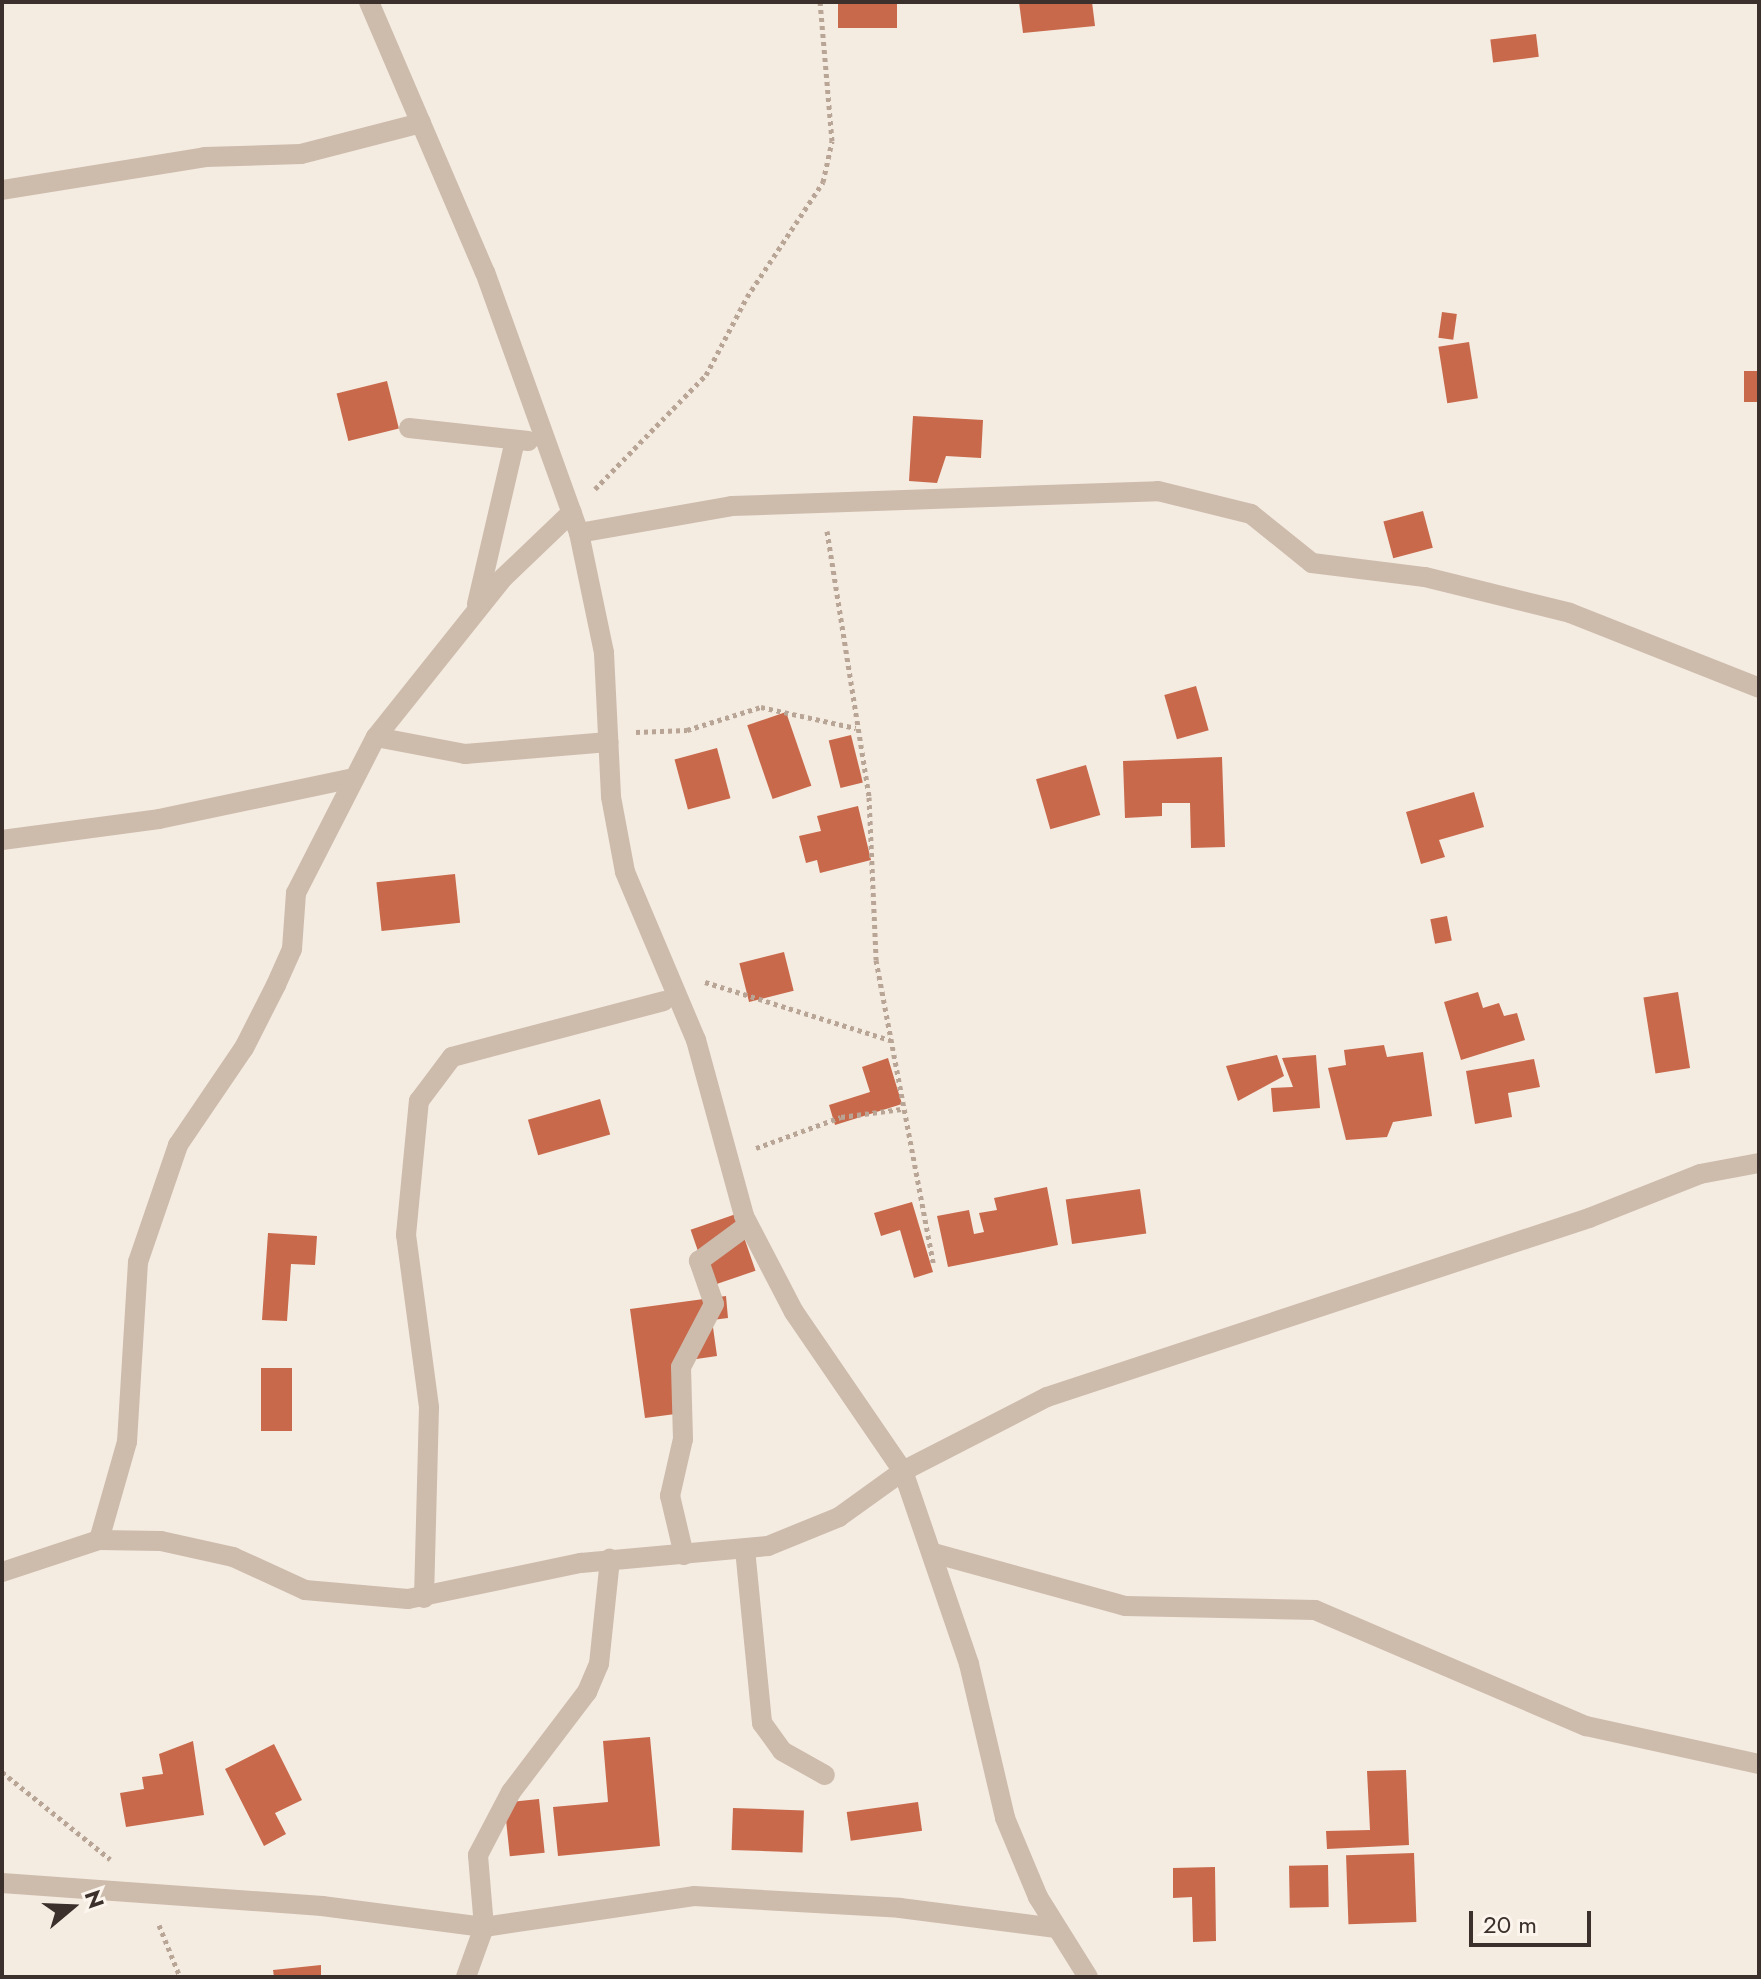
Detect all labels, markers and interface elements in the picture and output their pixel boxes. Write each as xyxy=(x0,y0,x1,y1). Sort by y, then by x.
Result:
north arrow xyxy=(32,1867,112,1947)
text: N xyxy=(77,1886,113,1913)
scale bar xyxy=(1473,1895,1595,1945)
text: 20 m xyxy=(1483,1907,1537,1942)

